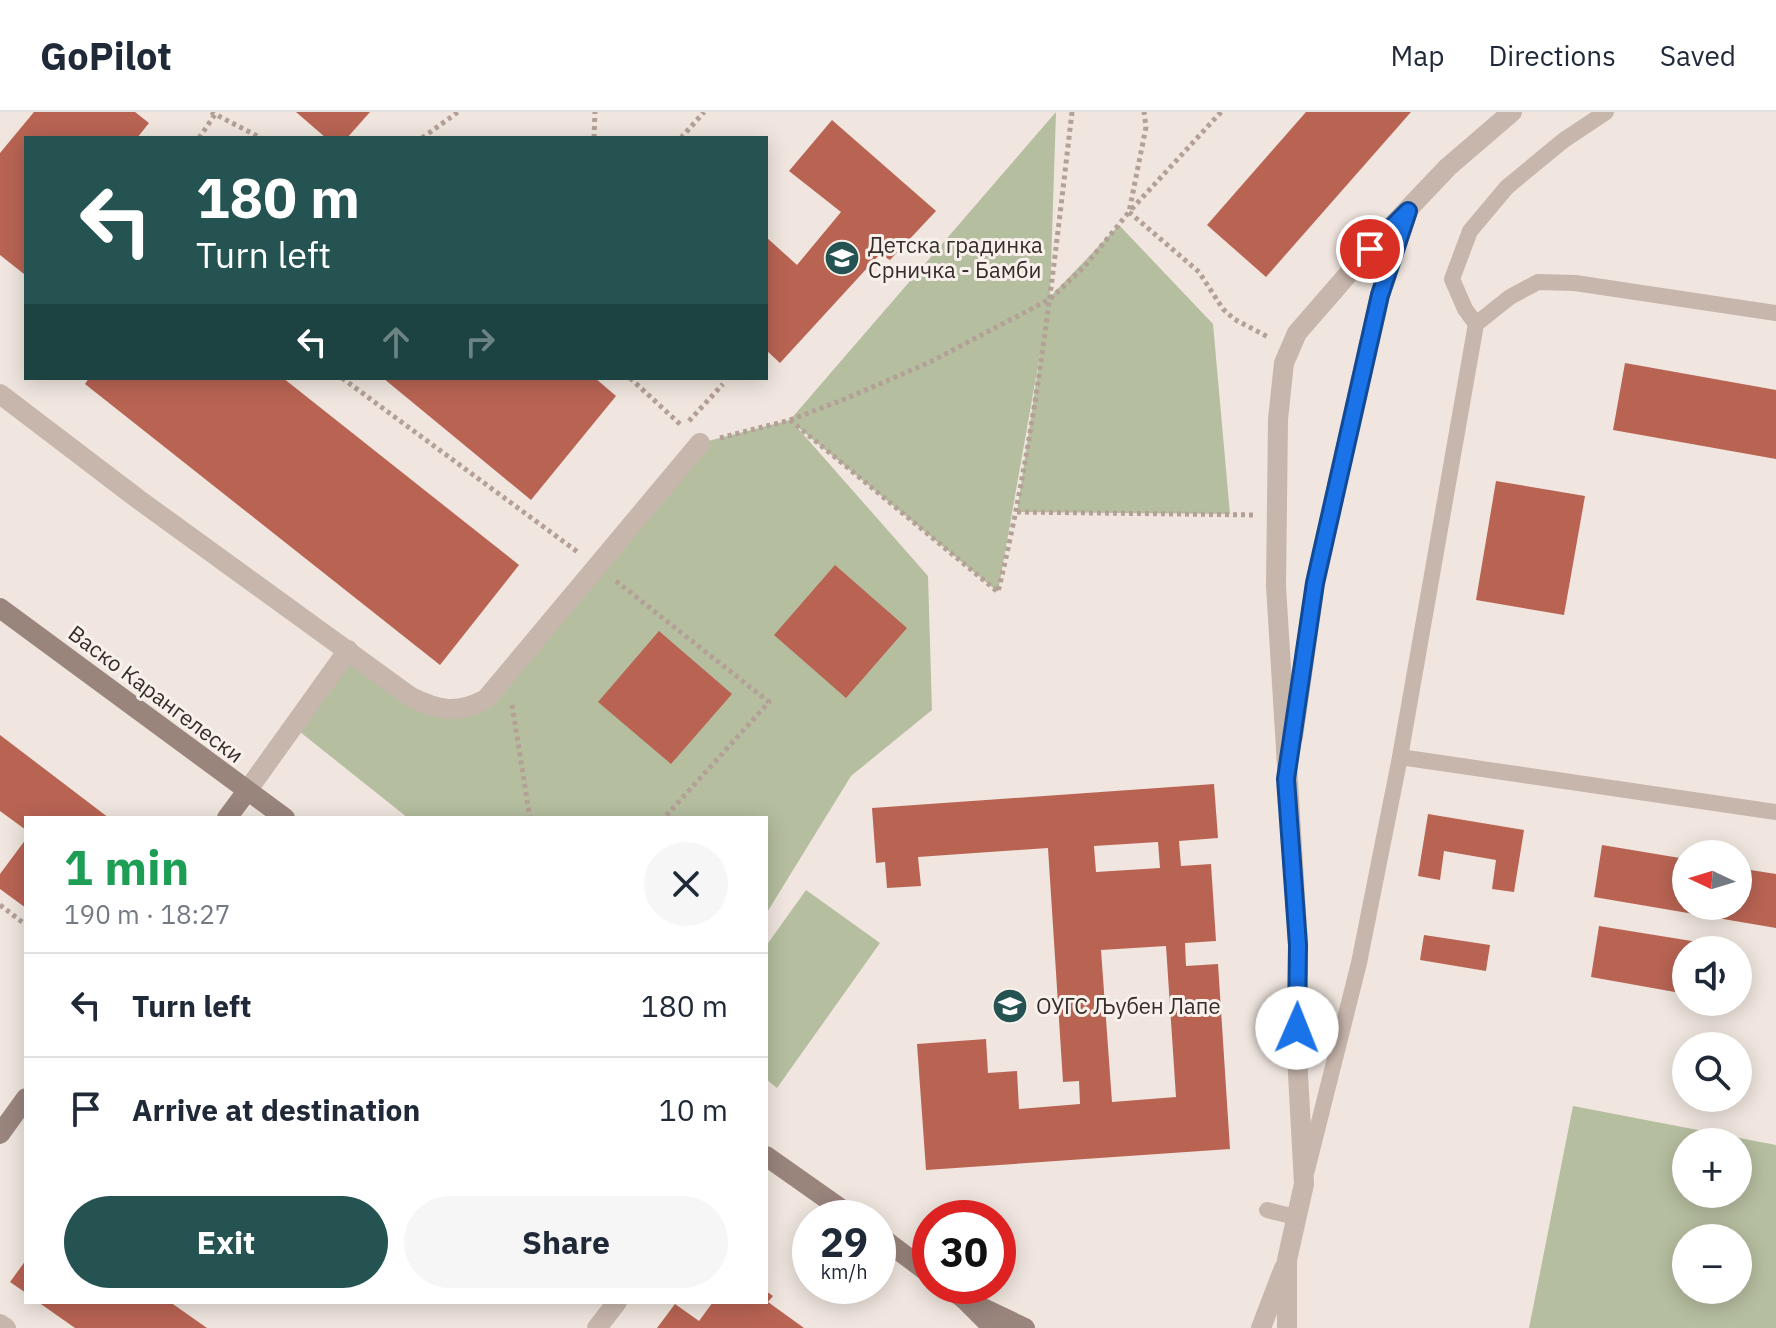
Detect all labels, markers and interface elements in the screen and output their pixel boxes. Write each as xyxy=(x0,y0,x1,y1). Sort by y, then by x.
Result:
text: GoPilot xyxy=(40,31,172,80)
text: Map xyxy=(1390,37,1444,74)
text: Directions xyxy=(1488,37,1616,74)
text: Saved xyxy=(1660,37,1736,74)
text: 180 m xyxy=(196,161,360,233)
icon: left xyxy=(64,168,168,272)
pin xyxy=(1336,215,1404,283)
icon: arrive xyxy=(1348,227,1392,271)
place label: Детска градинка Срничка - Бамби xyxy=(868,230,1043,284)
text: Turn left xyxy=(196,231,331,278)
school or university icon: Детска градинка Срничка - Бамби xyxy=(823,239,861,277)
icon: left xyxy=(290,320,334,364)
icon: ahead xyxy=(374,320,418,364)
icon: right xyxy=(458,320,502,364)
street label: Васко Карангелески xyxy=(63,618,250,769)
text: 1 min xyxy=(64,836,189,898)
north arrow xyxy=(1672,840,1752,920)
map controls xyxy=(1672,840,1752,1304)
button: close xyxy=(644,842,728,926)
text: 190 m · 18:27 xyxy=(64,897,230,931)
button: sound xyxy=(1672,936,1752,1016)
icon: left xyxy=(64,983,108,1027)
text: Turn left xyxy=(132,986,251,1025)
text: 180 m xyxy=(641,986,728,1025)
position arrow xyxy=(1255,986,1339,1070)
school or university icon: ОУГС Љубен Лапе xyxy=(991,987,1029,1025)
place label: ОУГС Љубен Лапе xyxy=(1036,991,1220,1020)
button: search xyxy=(1672,1032,1752,1112)
icon: arrive xyxy=(64,1087,108,1131)
text: Arrive at destination xyxy=(132,1090,420,1129)
text: 10 m xyxy=(659,1090,728,1129)
button: + xyxy=(1672,1128,1752,1208)
button: Exit xyxy=(64,1196,388,1288)
button: Share xyxy=(404,1196,728,1288)
speed limit sign: 30 xyxy=(912,1200,1016,1304)
text: 29 xyxy=(820,1216,868,1268)
button: − xyxy=(1672,1224,1752,1304)
text: km/h xyxy=(820,1258,868,1285)

